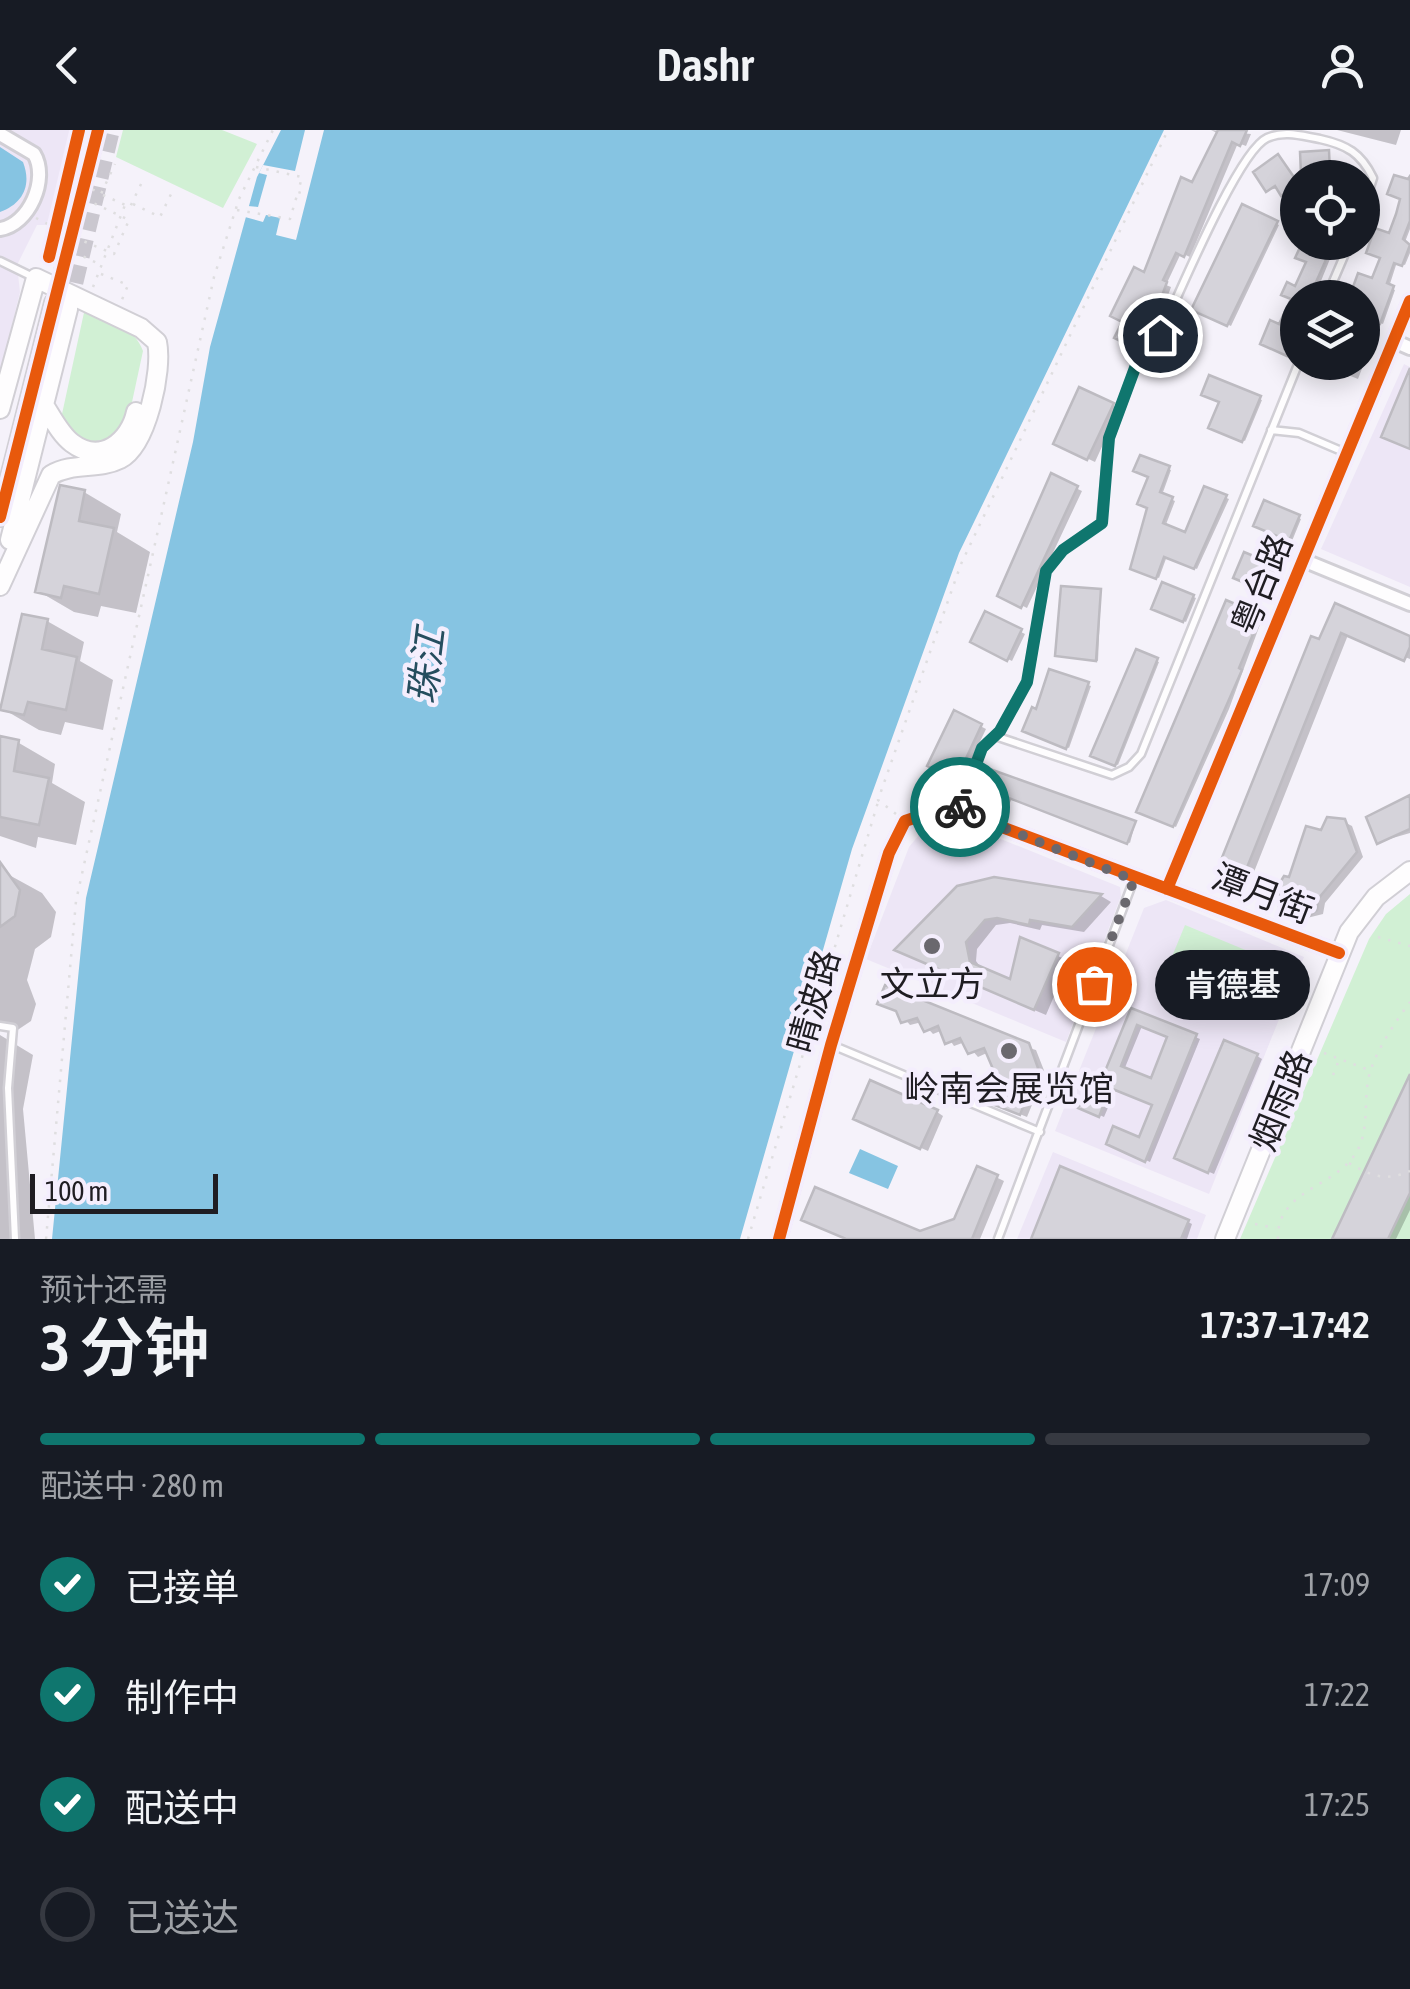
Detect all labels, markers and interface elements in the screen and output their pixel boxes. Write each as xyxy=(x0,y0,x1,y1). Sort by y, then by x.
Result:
icon: back xyxy=(40,38,95,93)
icon: person xyxy=(1315,38,1370,93)
text: Dashr xyxy=(656,39,754,91)
map controls xyxy=(1280,160,1380,380)
button: locate xyxy=(1280,160,1380,260)
button: layers xyxy=(1280,280,1380,380)
pin xyxy=(1118,293,1203,378)
icon: home xyxy=(1133,308,1188,363)
street label: 粤台路 xyxy=(1223,528,1299,640)
water label: 珠江 xyxy=(400,622,452,706)
courier xyxy=(910,757,1010,857)
icon: bike xyxy=(933,780,988,835)
street label: 潭月街 xyxy=(1207,856,1319,930)
marker: 文立方 xyxy=(921,935,943,957)
pin xyxy=(1052,942,1137,1027)
street label: 晴波路 xyxy=(779,945,847,1057)
callout: 肯德基 xyxy=(1154,949,1309,1019)
icon: bag xyxy=(1067,957,1122,1012)
place label: 文立方 xyxy=(879,963,985,1003)
text: 肯德基 xyxy=(1184,966,1281,1003)
marker: 岭南会展览馆 xyxy=(998,1040,1020,1062)
street label: 烟雨路 xyxy=(1242,1044,1318,1156)
place label: 岭南会展览馆 xyxy=(904,1068,1114,1108)
scale bar xyxy=(30,1169,218,1214)
text: 100 m xyxy=(45,1175,108,1207)
text: 预计还需 xyxy=(40,1271,168,1308)
text: 17:37–17:42 xyxy=(1200,1303,1370,1346)
text: 3 分钟 xyxy=(40,1310,209,1385)
text: 配送中 · 280 m xyxy=(40,1467,224,1504)
icon: check xyxy=(40,1557,95,1612)
text: 已接单 xyxy=(125,1566,239,1609)
text: 17:09 xyxy=(1304,1566,1370,1603)
icon: check xyxy=(40,1667,95,1722)
text: 制作中 xyxy=(125,1676,239,1719)
text: 17:22 xyxy=(1304,1676,1370,1713)
icon: check xyxy=(40,1777,95,1832)
text: 配送中 xyxy=(125,1786,239,1829)
text: 17:25 xyxy=(1304,1786,1370,1823)
text: 已送达 xyxy=(125,1896,239,1939)

